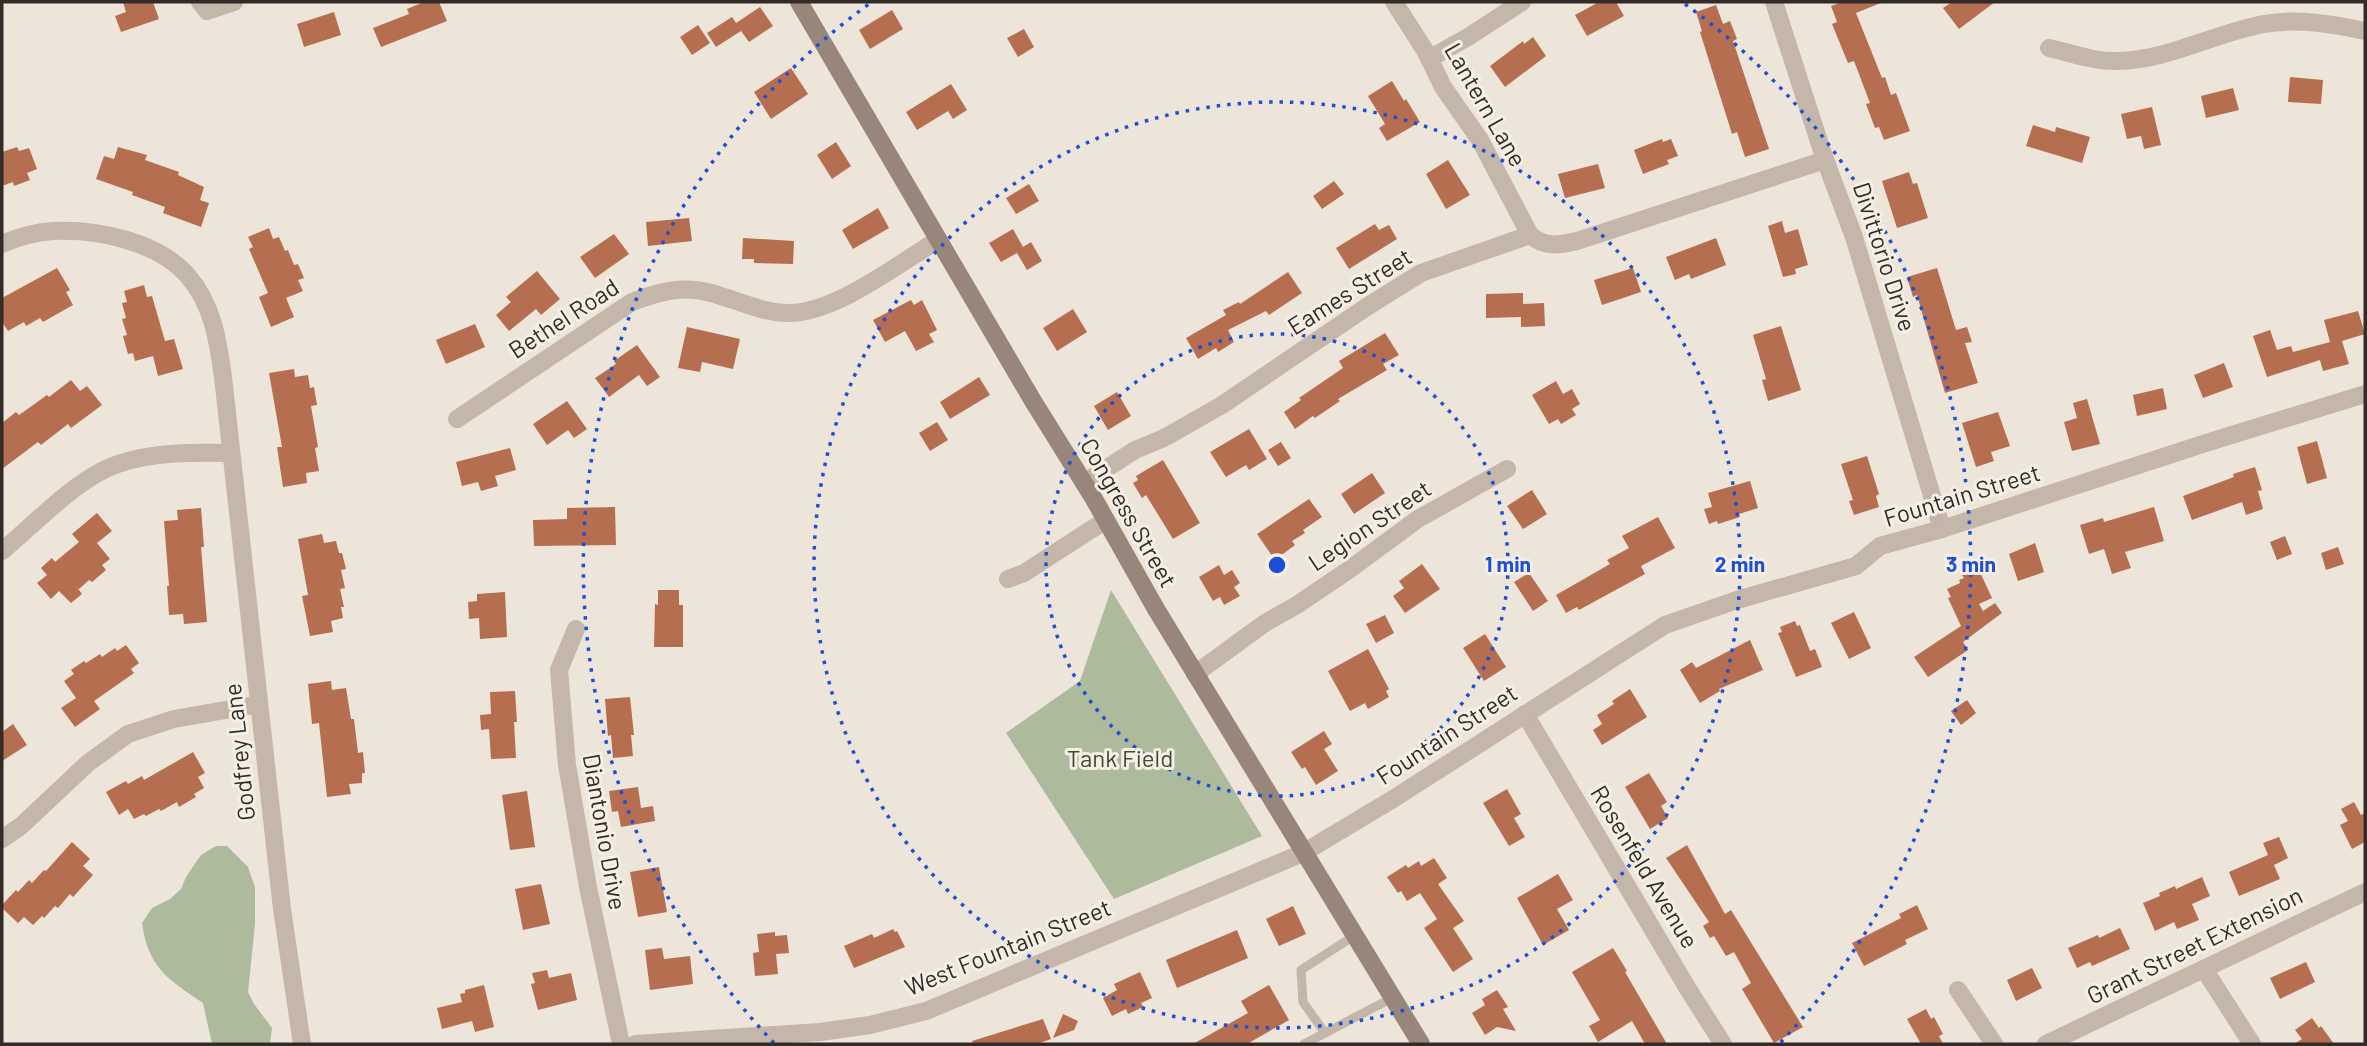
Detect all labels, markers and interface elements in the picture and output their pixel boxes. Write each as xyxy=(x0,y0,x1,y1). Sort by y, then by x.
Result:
street label: Lantern Lane xyxy=(1439,37,1533,171)
street label: Divittorio Drive xyxy=(1848,178,1923,335)
street label: Eames Street xyxy=(1282,241,1417,340)
street label: Bethel Road xyxy=(503,271,624,364)
street label: Congress Street xyxy=(1075,432,1184,592)
street label: Fountain Street xyxy=(1880,457,2043,532)
street label: Legion Street xyxy=(1302,473,1436,576)
text: 1 min xyxy=(1485,551,1531,576)
text: 2 min xyxy=(1715,551,1765,576)
text: 3 min xyxy=(1946,551,1996,576)
centre of rings xyxy=(1265,553,1289,577)
street label: Fountain Street xyxy=(1370,677,1522,790)
street label: Godfrey Lane xyxy=(217,682,260,822)
park label: Tank Field xyxy=(1067,743,1173,772)
street label: Diantonio Drive xyxy=(577,751,633,912)
street label: Rosenfeld Avenue xyxy=(1585,780,1705,953)
street label: Grant Street Extension xyxy=(2082,880,2307,1009)
street label: West Fountain Street xyxy=(900,892,1115,1001)

